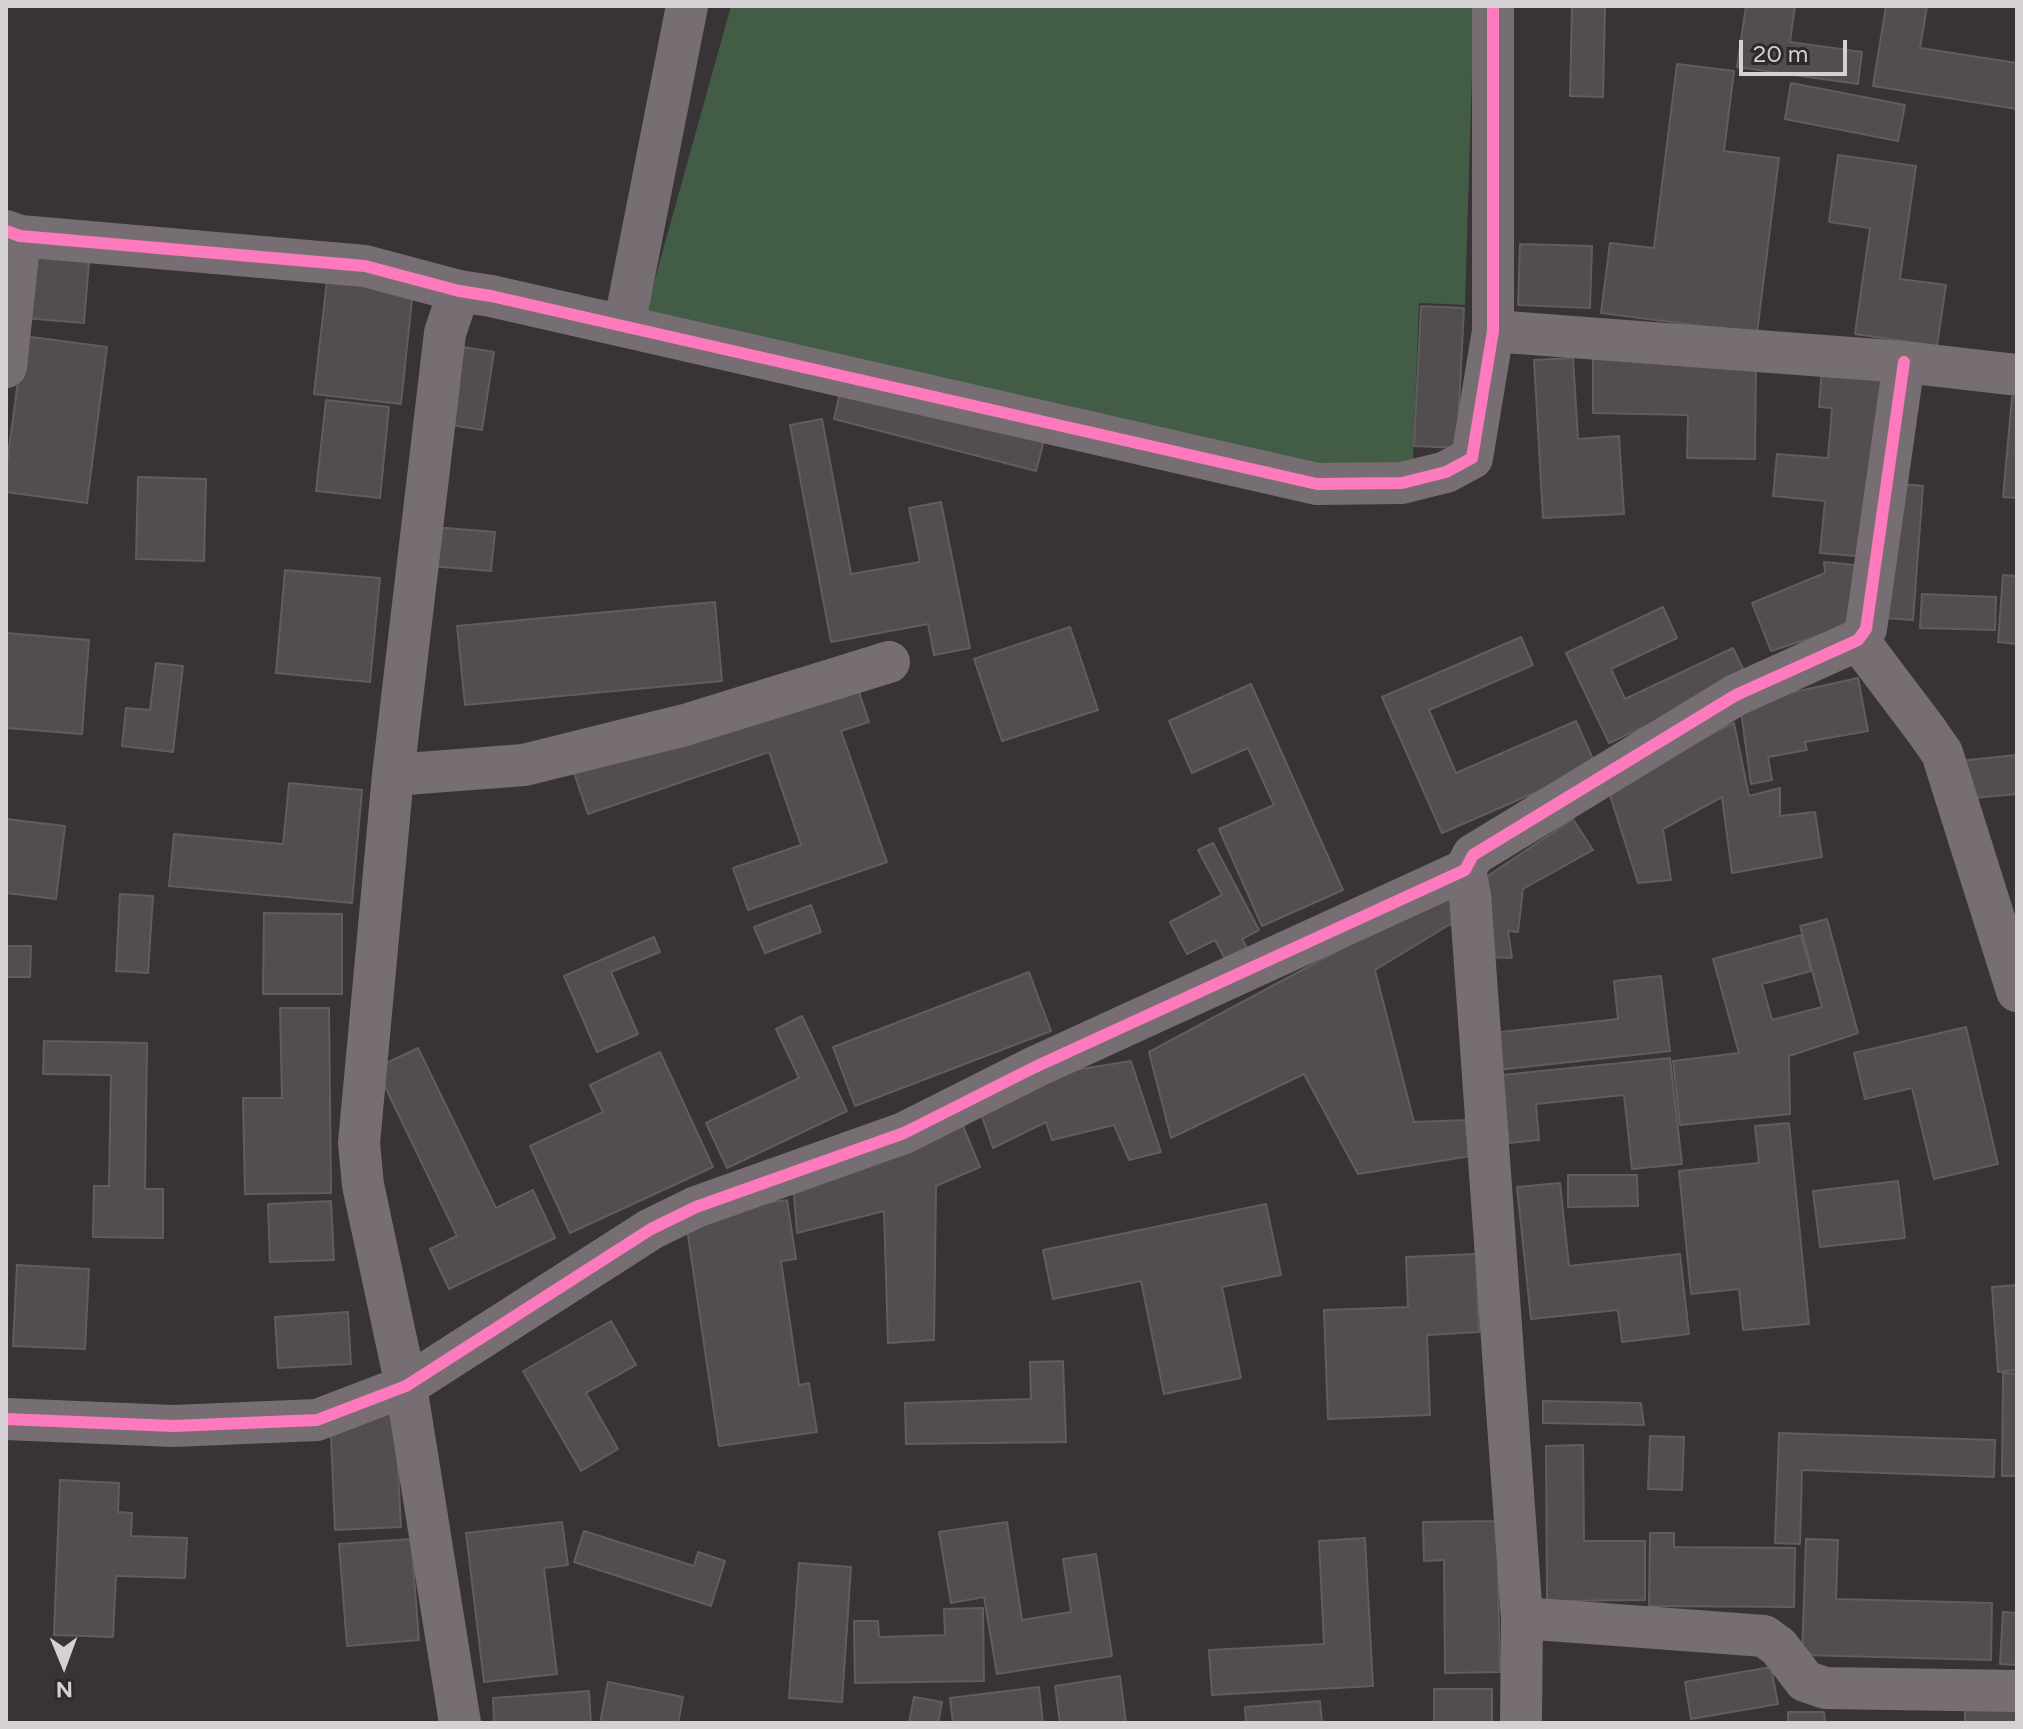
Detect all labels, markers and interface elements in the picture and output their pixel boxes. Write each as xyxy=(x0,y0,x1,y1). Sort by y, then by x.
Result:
scale bar xyxy=(1743,24,1851,74)
text: 20 m xyxy=(1753,39,1808,68)
north arrow xyxy=(24,1625,104,1705)
text: N xyxy=(56,1676,73,1703)

